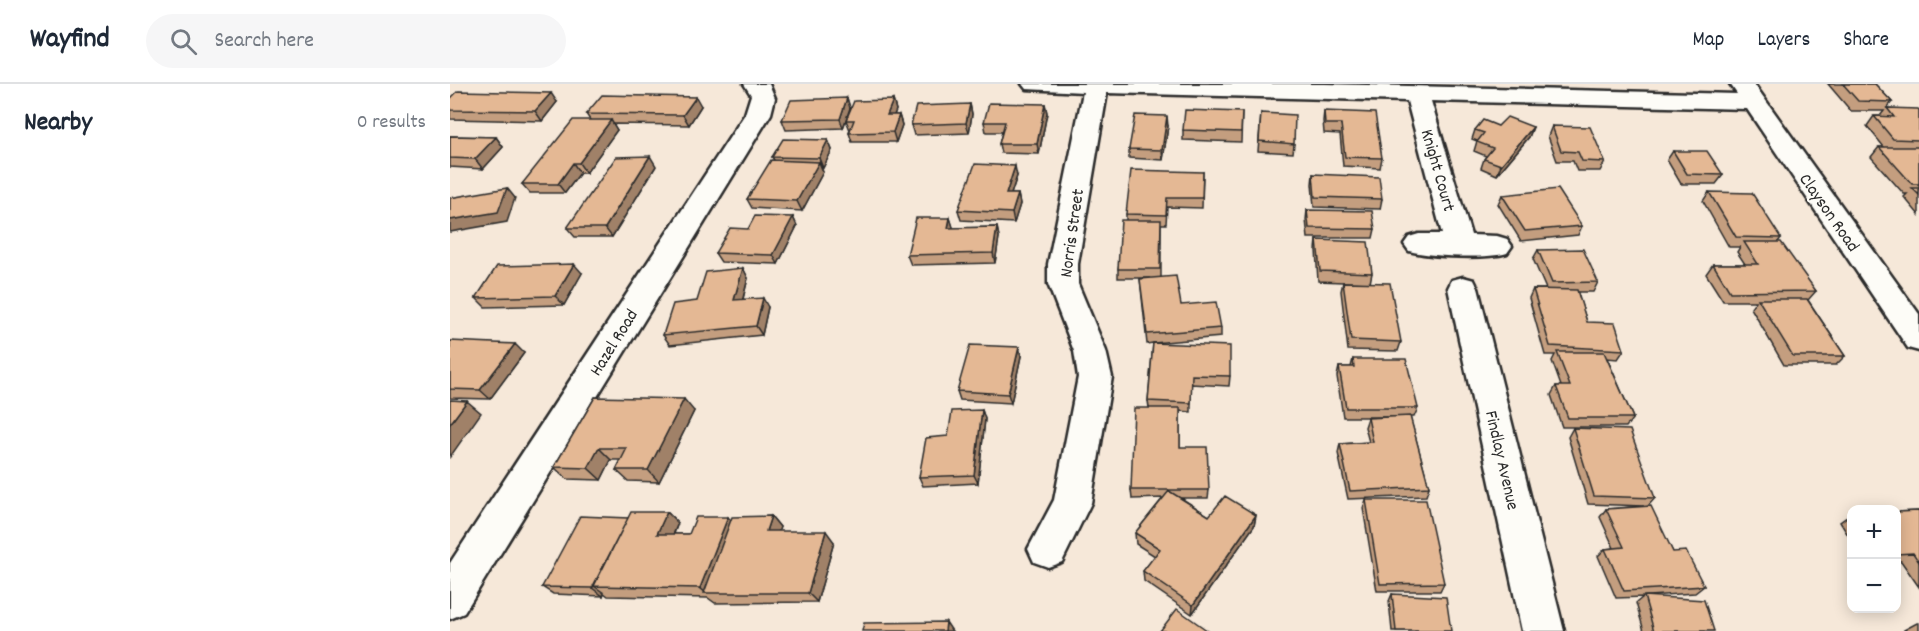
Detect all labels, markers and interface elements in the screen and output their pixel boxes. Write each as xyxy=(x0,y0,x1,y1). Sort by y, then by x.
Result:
search box xyxy=(146,14,566,68)
text: Wayfind xyxy=(30,21,110,61)
icon: search xyxy=(167,25,200,58)
text: Search here xyxy=(215,26,314,57)
text: Map xyxy=(1693,26,1724,56)
text: Layers xyxy=(1757,26,1810,56)
text: Share xyxy=(1843,26,1889,56)
text: Nearby xyxy=(24,105,92,142)
text: 0 results xyxy=(357,109,426,137)
street label: Knight Court xyxy=(1413,126,1460,215)
street label: Clayson Road xyxy=(1792,169,1864,258)
street label: Norris Street xyxy=(1055,187,1092,279)
street label: Hazel Road xyxy=(585,305,645,382)
street label: Findlay Avenue xyxy=(1477,408,1524,513)
map controls xyxy=(1847,505,1901,613)
button: + xyxy=(1847,505,1901,559)
button: − xyxy=(1847,559,1901,613)

